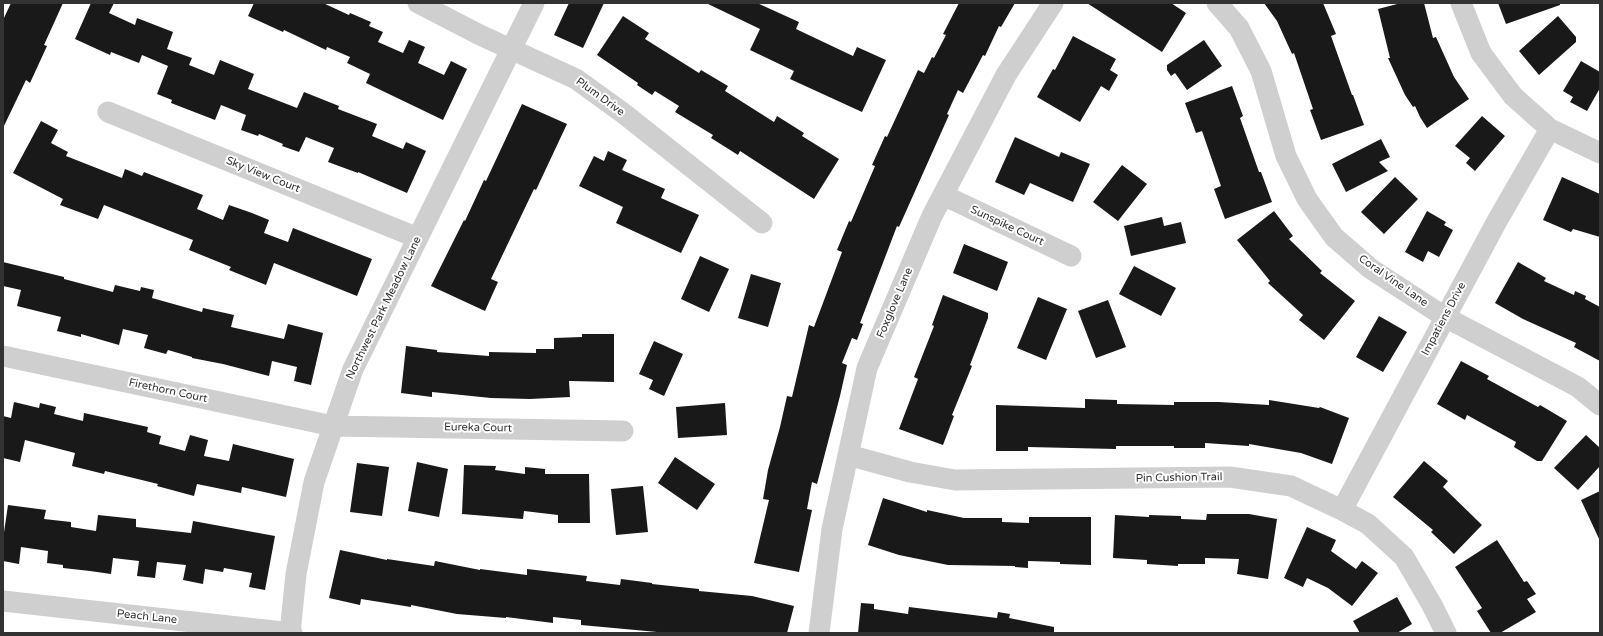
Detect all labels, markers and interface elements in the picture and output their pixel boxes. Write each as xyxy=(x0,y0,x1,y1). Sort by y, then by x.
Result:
street label: Plum Drive xyxy=(573,75,627,119)
street label: Sky View Court xyxy=(224,154,302,196)
street label: Sunspike Court xyxy=(968,203,1046,249)
street label: Northwest Park Meadow Lane xyxy=(344,234,424,382)
street label: Coral Vine Lane xyxy=(1356,252,1430,310)
street label: Foxglove Lane xyxy=(874,266,916,340)
street label: Impatiens Drive xyxy=(1419,280,1469,358)
street label: Firethorn Court xyxy=(127,376,209,406)
street label: Eureka Court xyxy=(444,421,512,435)
street label: Pin Cushion Trail xyxy=(1136,471,1222,485)
street label: Peach Lane xyxy=(116,607,178,627)

